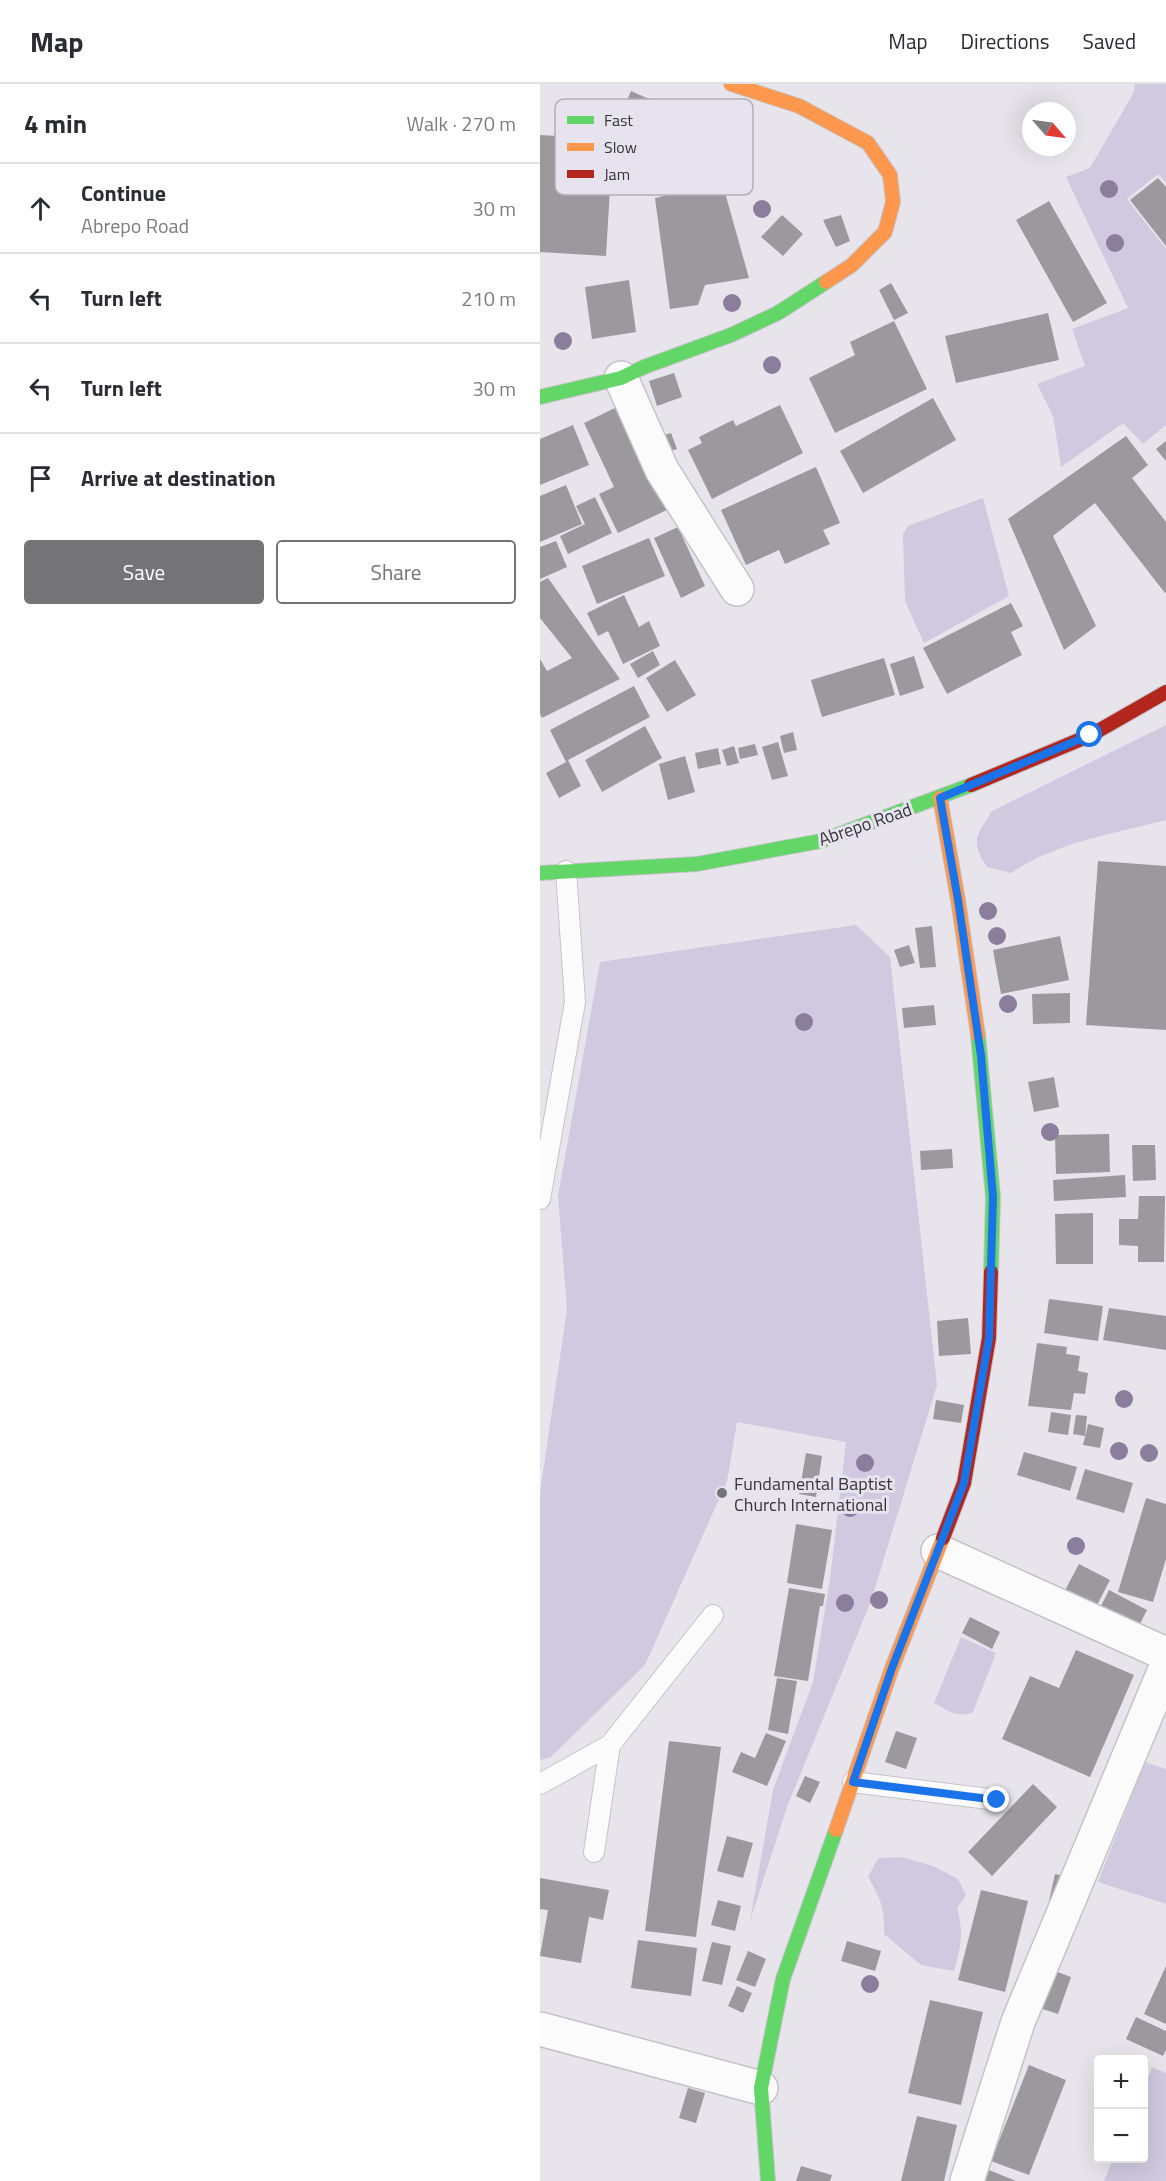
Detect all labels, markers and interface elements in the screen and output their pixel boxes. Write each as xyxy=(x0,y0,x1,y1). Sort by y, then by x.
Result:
text: Map xyxy=(30,20,84,63)
text: Map xyxy=(888,25,928,57)
text: Directions xyxy=(961,25,1050,57)
text: Saved xyxy=(1083,25,1136,57)
legend xyxy=(555,99,753,195)
north arrow xyxy=(1022,102,1076,156)
text: 4 min xyxy=(24,104,87,143)
text: Walk · 270 m xyxy=(407,108,516,139)
text: Fast xyxy=(604,108,633,132)
text: Slow xyxy=(604,135,637,159)
text: Jam xyxy=(604,162,630,186)
text: Continue xyxy=(81,176,166,210)
icon: ahead xyxy=(24,192,57,225)
text: 30 m xyxy=(472,193,516,224)
text: Abrepo Road xyxy=(81,210,189,241)
text: Turn left xyxy=(81,281,162,315)
icon: left xyxy=(24,282,57,315)
text: 210 m xyxy=(461,283,516,314)
text: Turn left xyxy=(81,371,162,405)
icon: left xyxy=(24,372,57,405)
text: 30 m xyxy=(472,373,516,404)
text: Arrive at destination xyxy=(81,461,276,495)
icon: arrive xyxy=(24,462,57,495)
button: Save xyxy=(24,540,264,604)
button: Share xyxy=(276,540,516,604)
route start xyxy=(1076,721,1102,747)
street label: Abrepo Road xyxy=(815,795,915,853)
place label: Fundamental Baptist Church International xyxy=(734,1470,893,1518)
marker: Fundamental Baptist Church International xyxy=(715,1486,729,1500)
route end xyxy=(983,1786,1009,1812)
map controls xyxy=(1094,2055,1148,2163)
button: + xyxy=(1094,2055,1148,2109)
button: − xyxy=(1094,2109,1148,2163)

